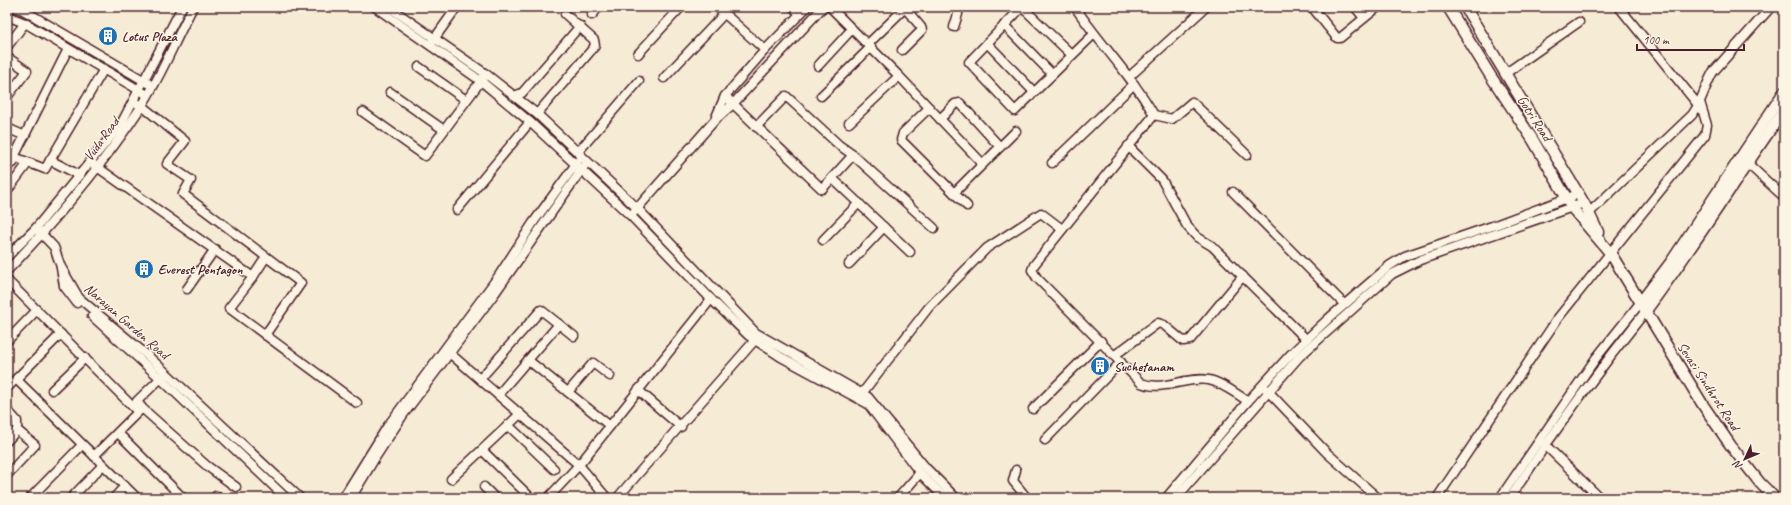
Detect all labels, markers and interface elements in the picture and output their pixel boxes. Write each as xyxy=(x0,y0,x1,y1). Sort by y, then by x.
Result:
building icon: Lotus Plaza xyxy=(97,25,119,47)
scale bar xyxy=(1637,26,1744,52)
place label: Lotus Plaza xyxy=(122,28,179,45)
text: 100 m xyxy=(1643,32,1670,48)
street label: Gotri Road xyxy=(1514,92,1557,146)
street label: Vuda Road xyxy=(80,112,124,164)
building icon: Everest Pentagon xyxy=(133,258,155,280)
place label: Everest Pentagon xyxy=(158,261,243,278)
street label: Narayan Garden Road xyxy=(81,280,175,365)
street label: Sevasi Sindhrot Road xyxy=(1674,339,1745,436)
building icon: Suchetanam xyxy=(1089,355,1111,377)
place label: Suchetanam xyxy=(1114,358,1175,375)
north arrow xyxy=(1725,439,1765,479)
text: N xyxy=(1729,457,1745,473)

